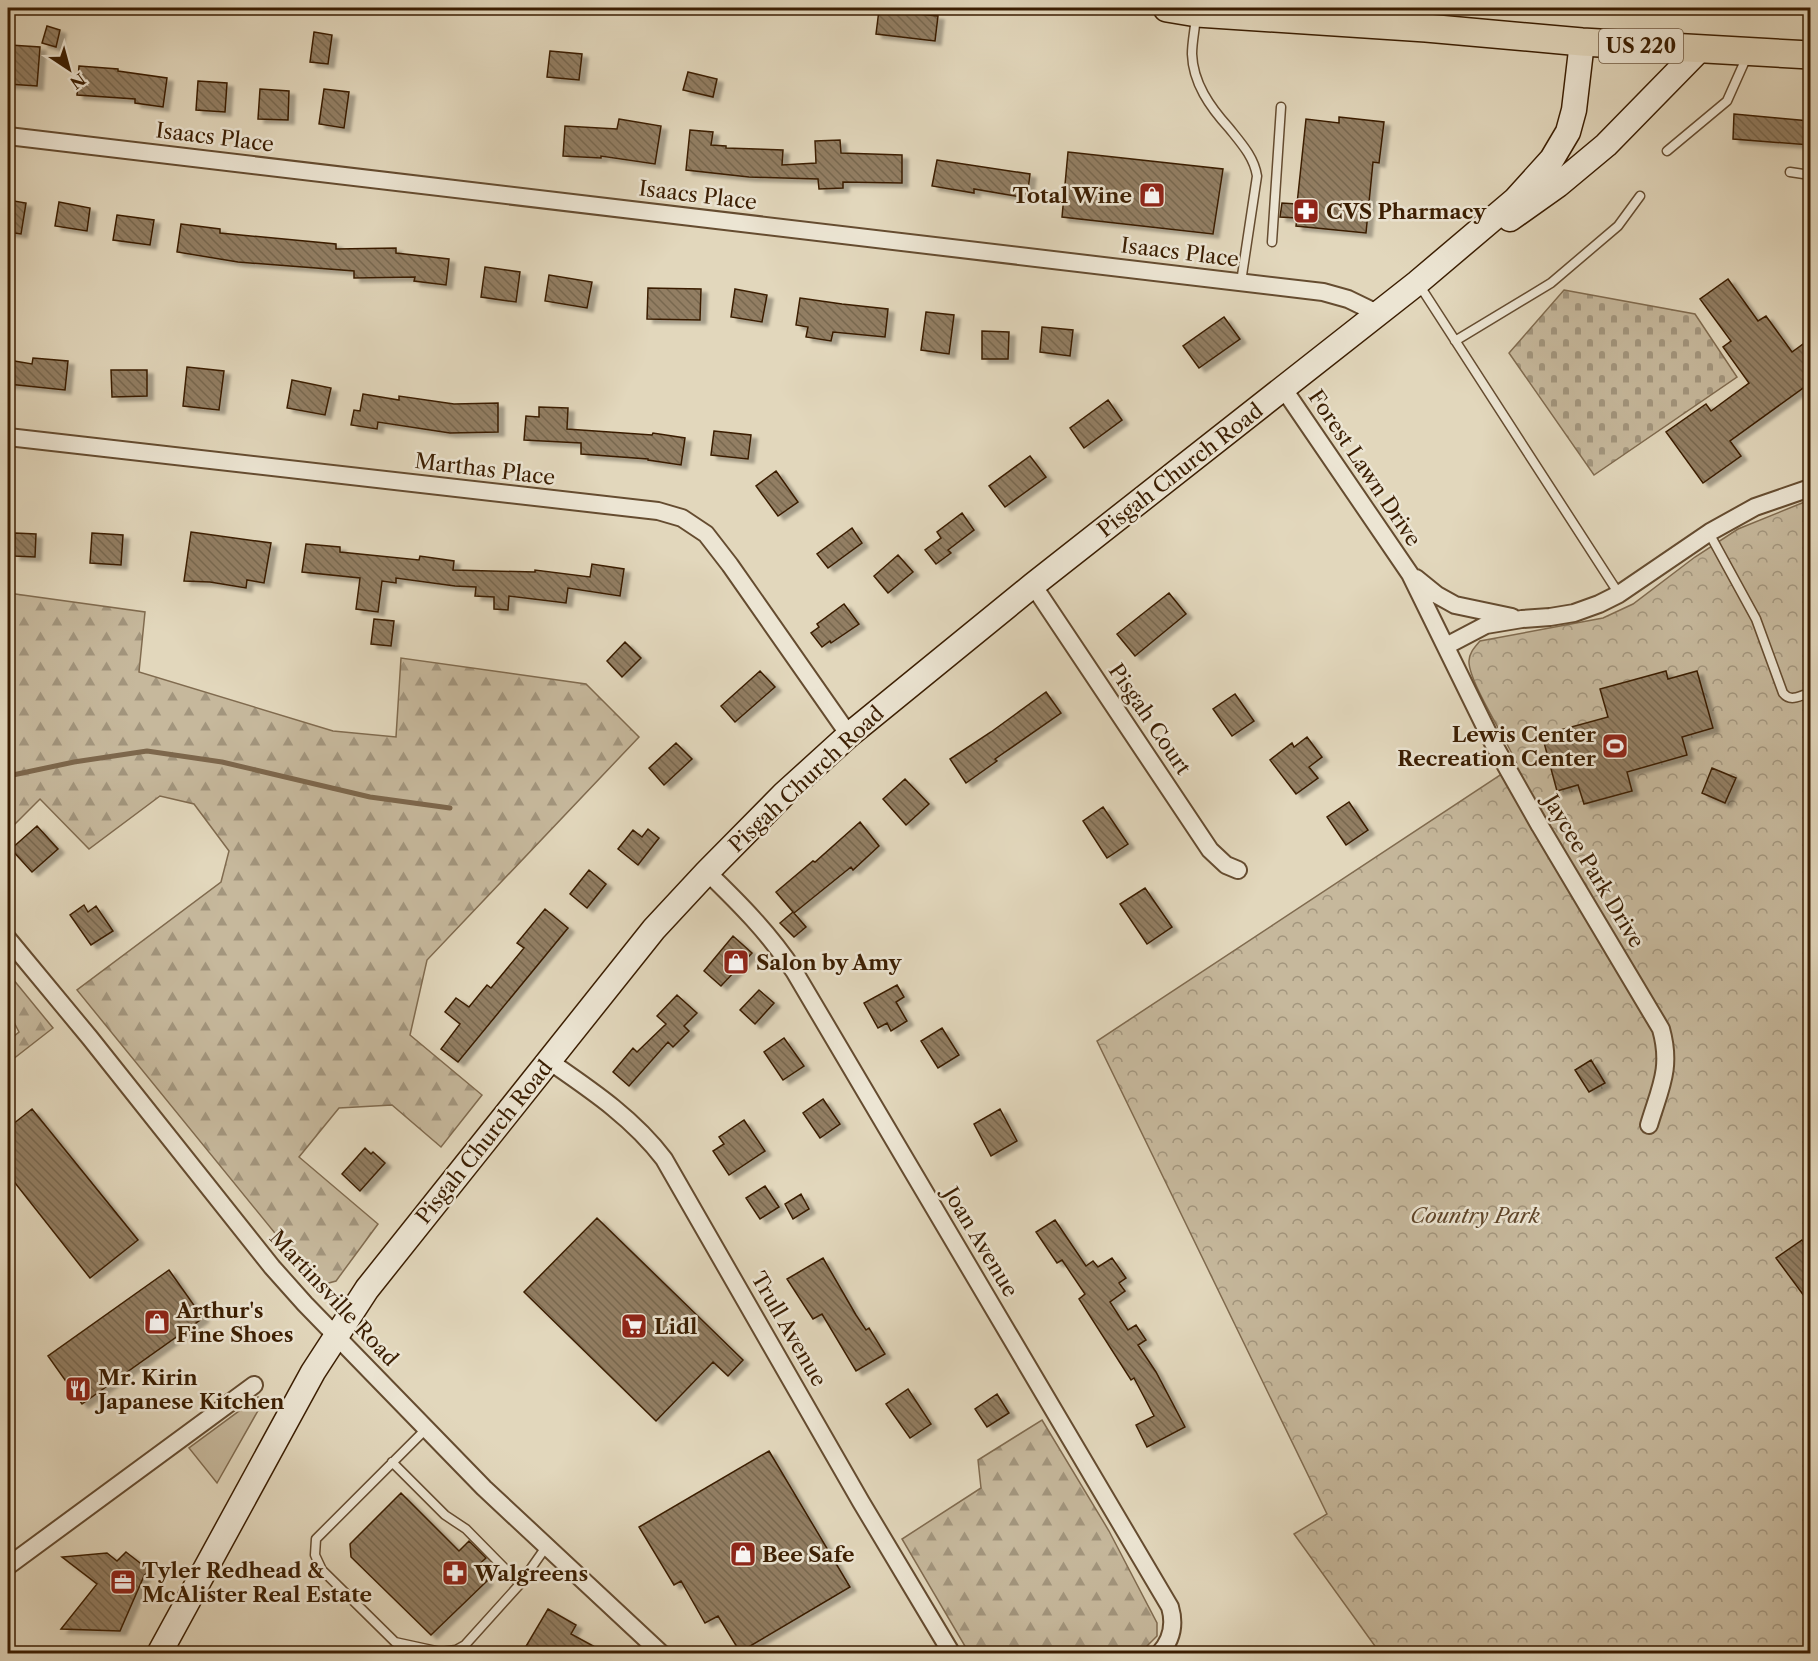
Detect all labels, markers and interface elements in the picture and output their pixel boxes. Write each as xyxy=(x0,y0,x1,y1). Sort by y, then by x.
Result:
road number: US 220 xyxy=(1599,29,1683,63)
north arrow xyxy=(39,39,99,99)
text: N xyxy=(66,69,89,93)
street label: Isaacs Place xyxy=(155,117,275,157)
street label: Isaacs Place xyxy=(638,175,758,215)
shop icon: Total Wine xyxy=(1137,180,1167,210)
place label: Total Wine xyxy=(1012,183,1132,208)
pharmacy icon: CVS Pharmacy xyxy=(1291,196,1321,226)
place label: CVS Pharmacy xyxy=(1326,199,1487,224)
street label: Isaacs Place xyxy=(1120,232,1240,272)
street label: Forest Lawn Drive xyxy=(1303,385,1427,551)
street label: Pisgah Church Road xyxy=(1092,398,1268,542)
street label: Marthas Place xyxy=(413,448,557,490)
street label: Pisgah Court xyxy=(1104,659,1197,780)
street label: Pisgah Church Road xyxy=(723,701,889,857)
place label: Lewis Center Recreation Center xyxy=(1397,722,1597,771)
sports icon: Lewis Center Recreation Center xyxy=(1600,731,1630,761)
street label: Jaycee Park Drive xyxy=(1537,787,1650,952)
shop icon: Salon by Amy xyxy=(721,947,751,977)
place label: Salon by Amy xyxy=(756,950,903,975)
street label: Pisgah Church Road xyxy=(410,1055,558,1229)
street label: Joan Avenue xyxy=(937,1180,1024,1301)
park label: Country Park xyxy=(1410,1203,1540,1228)
street label: Martinsville Road xyxy=(265,1225,403,1371)
street label: Trull Avenue xyxy=(746,1267,832,1391)
place label: Arthur's Fine Shoes xyxy=(175,1298,293,1347)
shop icon: Arthur's Fine Shoes xyxy=(142,1307,172,1337)
supermarket icon: Lidl xyxy=(619,1311,649,1341)
place label: Lidl xyxy=(654,1314,697,1339)
place label: Mr. Kirin Japanese Kitchen xyxy=(94,1365,285,1414)
restaurant icon: Mr. Kirin Japanese Kitchen xyxy=(63,1374,93,1404)
shop icon: Bee Safe xyxy=(728,1539,758,1569)
place label: Bee Safe xyxy=(762,1542,855,1567)
place label: Tyler Redhead & McAlister Real Estate xyxy=(142,1558,372,1607)
pharmacy icon: Walgreens xyxy=(440,1558,470,1588)
place label: Walgreens xyxy=(473,1561,588,1586)
office icon: Tyler Redhead & McAlister Real Estate xyxy=(108,1567,138,1597)

